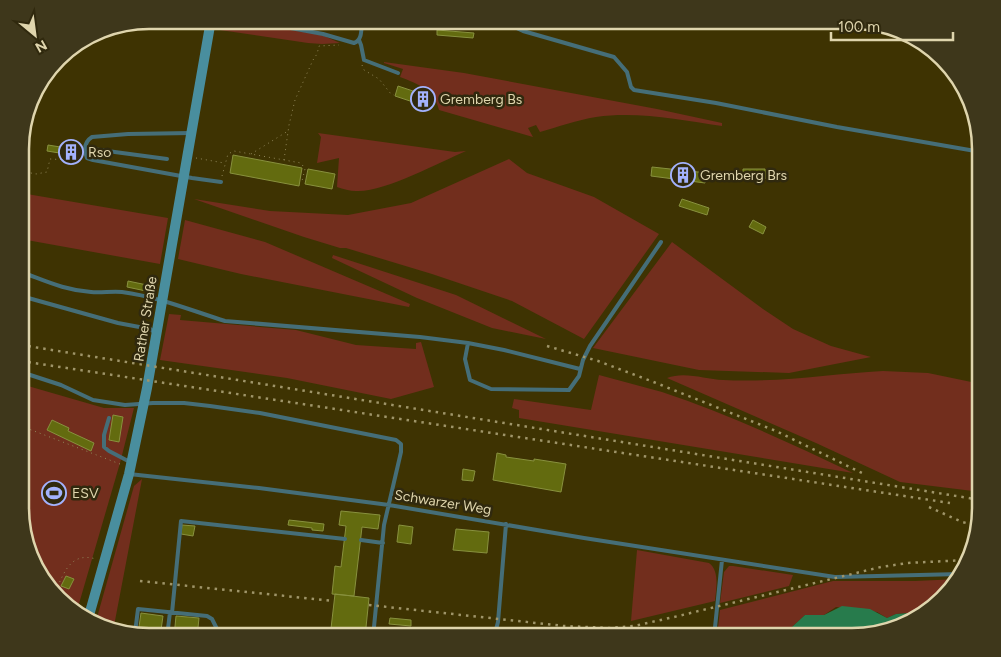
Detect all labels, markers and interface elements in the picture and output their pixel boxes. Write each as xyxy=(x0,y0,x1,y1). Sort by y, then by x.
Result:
north arrow xyxy=(10,10,60,60)
scale bar xyxy=(831,10,954,42)
text: 100 m xyxy=(838,18,880,36)
text: N xyxy=(32,36,50,56)
building icon: Gremberg Bs xyxy=(410,86,436,112)
place label: Gremberg Bs xyxy=(440,91,522,108)
building icon: Rso xyxy=(58,139,84,165)
place label: Rso xyxy=(88,144,111,161)
building icon: Gremberg Brs xyxy=(670,162,696,188)
place label: Gremberg Brs xyxy=(700,167,787,184)
street label: Rather Straße xyxy=(130,275,161,363)
sports icon: ESV xyxy=(41,480,67,506)
place label: ESV xyxy=(72,485,99,502)
street label: Schwarzer Weg xyxy=(393,486,493,519)

